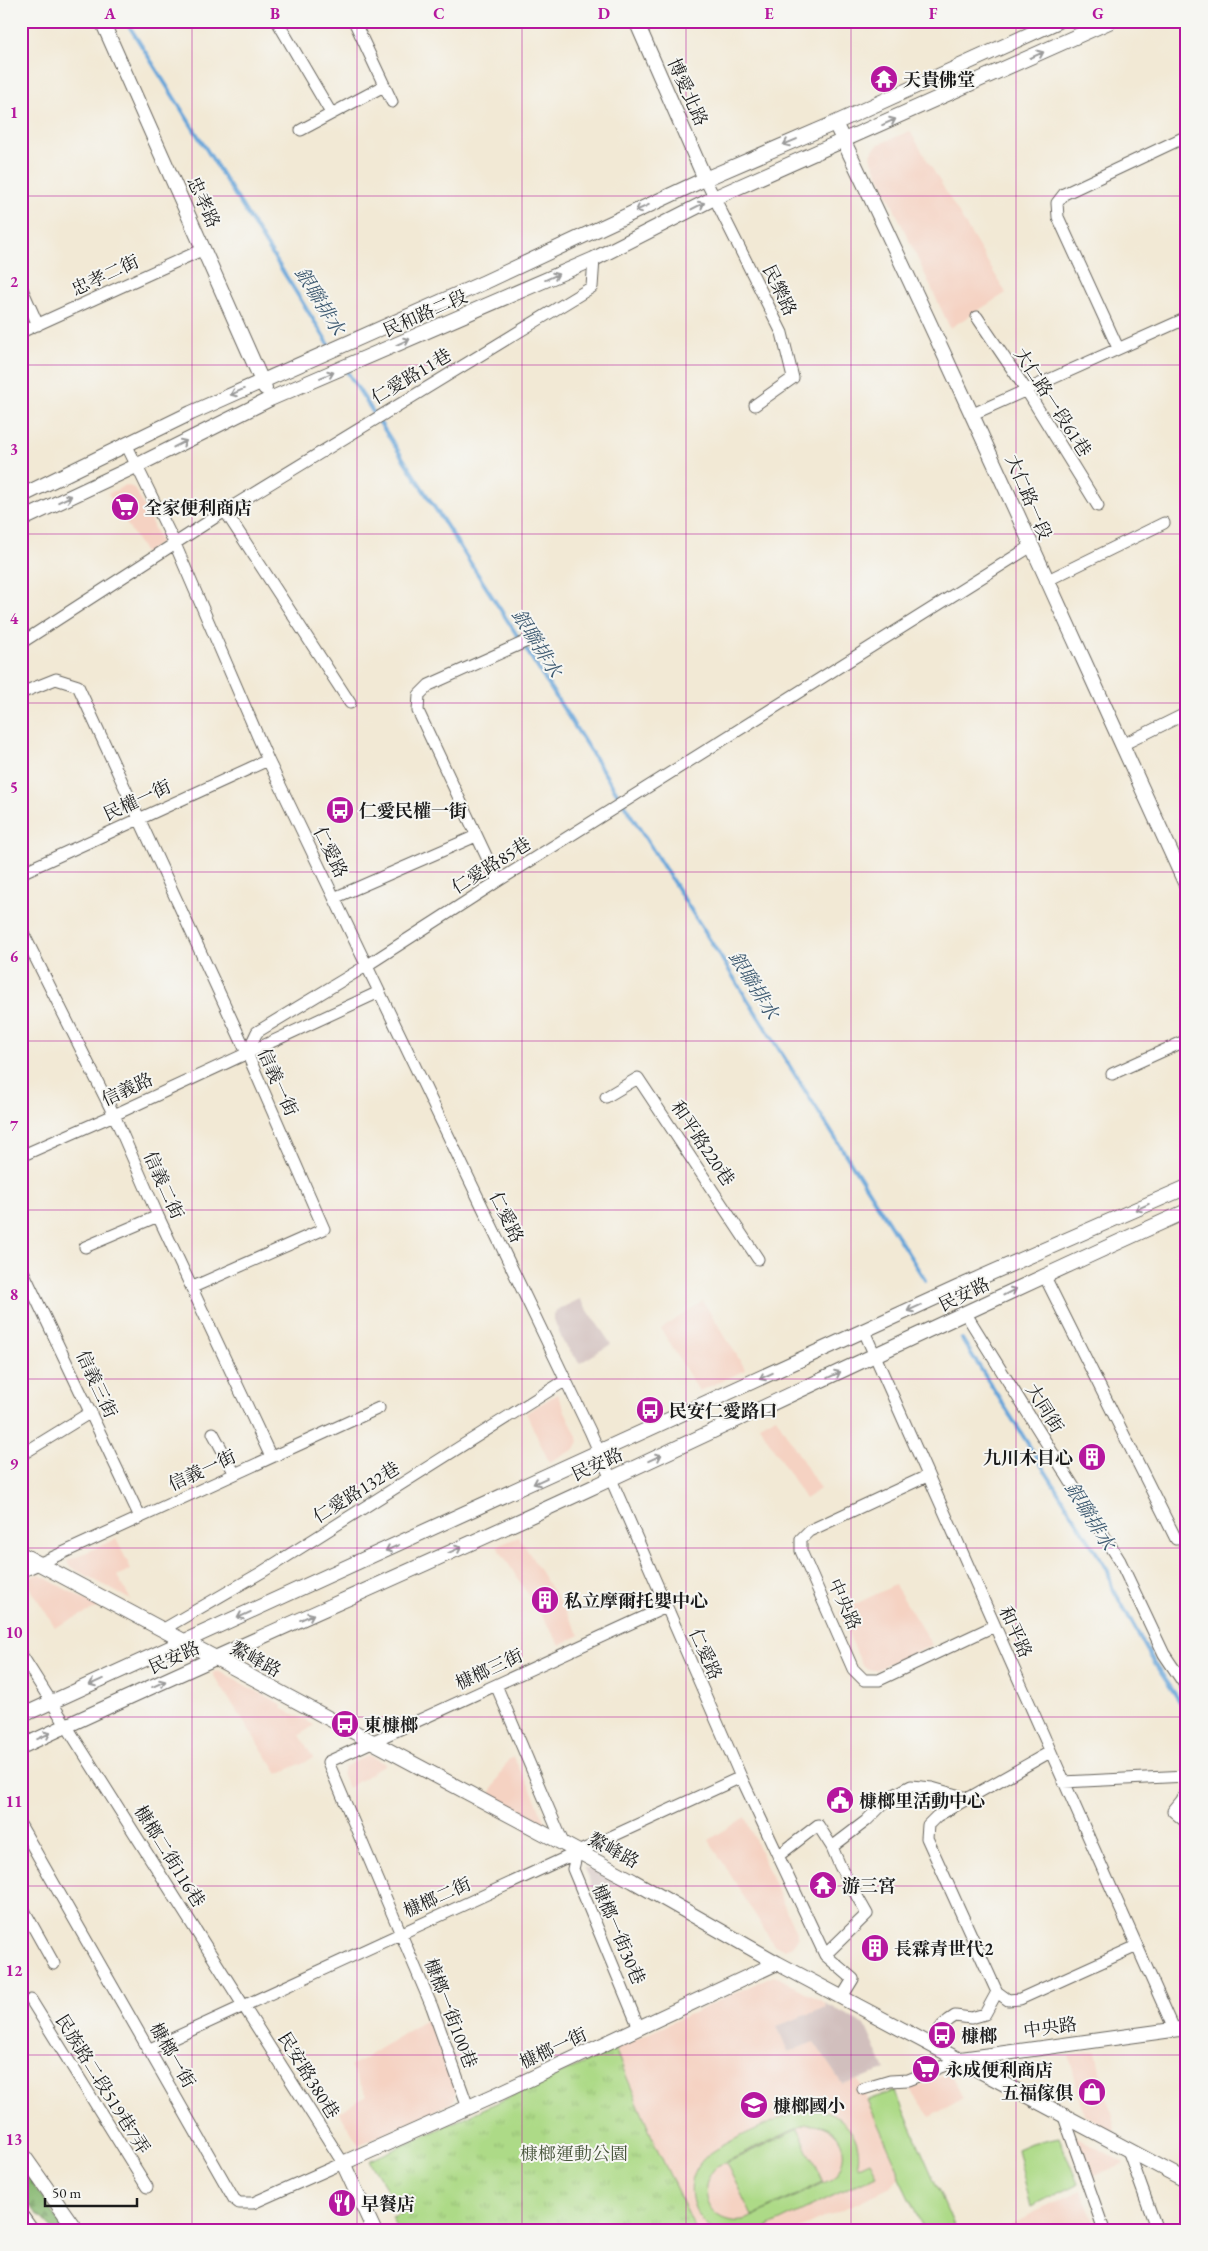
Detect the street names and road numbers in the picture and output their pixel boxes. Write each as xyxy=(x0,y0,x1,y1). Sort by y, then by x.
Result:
street label: 博愛北路 xyxy=(663,54,713,130)
street label: 忠孝路 xyxy=(183,173,225,231)
street label: 忠孝二街 xyxy=(68,249,142,301)
street label: 民樂路 xyxy=(758,261,802,319)
street label: 民和路二段 xyxy=(379,284,471,342)
street label: 仁愛路11巷 xyxy=(367,343,455,409)
street label: 大仁路一段61巷 xyxy=(1009,343,1097,461)
street label: 大仁路一段 xyxy=(1001,451,1057,543)
street label: 民權一街 xyxy=(100,774,174,826)
street label: 仁愛路 xyxy=(309,823,353,881)
street label: 仁愛路85巷 xyxy=(447,832,535,898)
street label: 信義一街 xyxy=(253,1044,303,1120)
street label: 信義路 xyxy=(98,1067,156,1111)
street label: 和平路220巷 xyxy=(666,1096,740,1190)
street label: 信義二街 xyxy=(139,1147,189,1223)
street label: 仁愛路 xyxy=(485,1188,529,1246)
street label: 民安路 xyxy=(935,1272,993,1316)
street label: 信義三街 xyxy=(71,1347,123,1421)
street label: 大同街 xyxy=(1021,1379,1069,1437)
street label: 民安路 xyxy=(568,1442,626,1486)
street label: 信義一街 xyxy=(165,1444,239,1496)
street label: 仁愛路132巷 xyxy=(308,1456,404,1528)
street label: 中央路 xyxy=(824,1575,866,1633)
street label: 和平路 xyxy=(995,1603,1037,1661)
street label: 仁愛路 xyxy=(685,1625,727,1683)
street label: 民安路 xyxy=(145,1636,203,1678)
street label: 鰲峰路 xyxy=(227,1636,285,1682)
street label: 槺榔三街 xyxy=(452,1643,526,1695)
street label: 槺榔二街116巷 xyxy=(130,1801,210,1911)
street label: 鰲峰路 xyxy=(585,1827,643,1873)
street label: 槺榔二街 xyxy=(399,1872,475,1922)
street label: 槺榔一街30巷 xyxy=(587,1880,651,1988)
street label: 槺榔一街100巷 xyxy=(419,1955,483,2071)
street label: 民族路二段519巷7弄 xyxy=(51,2010,155,2158)
street label: 中央路 xyxy=(1022,2012,1078,2042)
street label: 槺榔一街 xyxy=(145,2018,201,2092)
street label: 槺榔一街 xyxy=(516,2022,590,2074)
street label: 民安路380巷 xyxy=(273,2027,345,2123)

